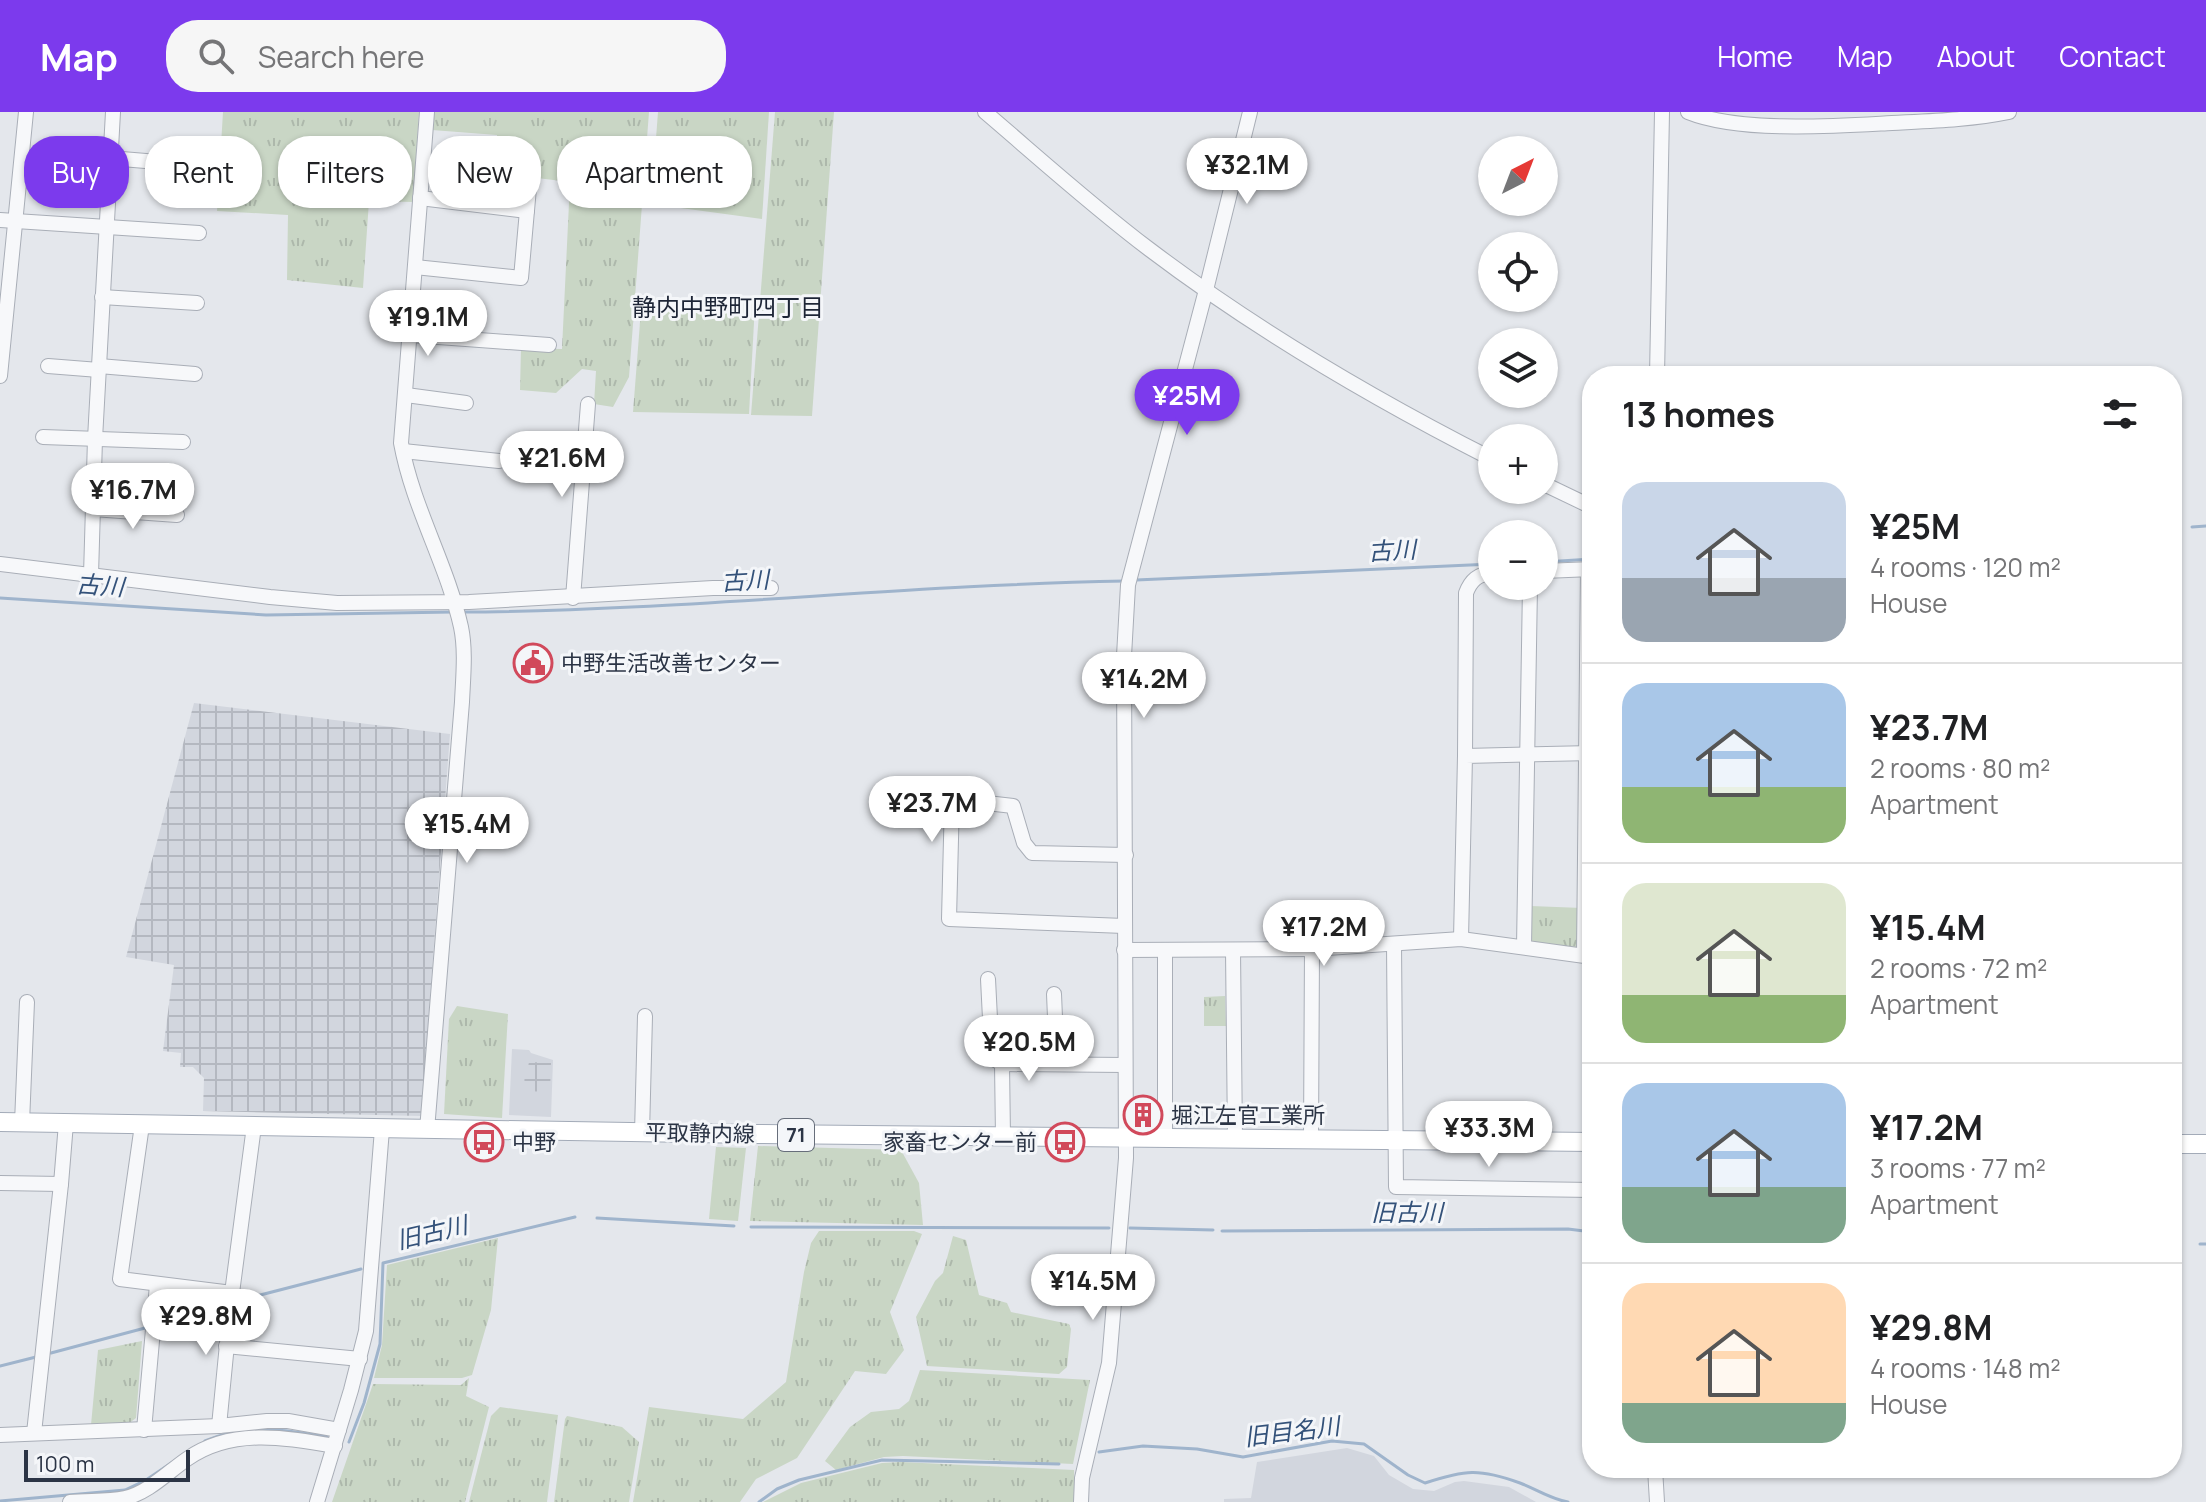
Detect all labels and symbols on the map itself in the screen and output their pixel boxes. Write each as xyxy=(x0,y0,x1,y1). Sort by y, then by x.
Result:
north arrow xyxy=(1478,136,1558,216)
pin: ¥32.1M xyxy=(1182,138,1312,206)
pin: ¥19.1M xyxy=(363,290,493,358)
district label: 静内中野町四丁目 xyxy=(632,290,824,323)
pin: ¥25M xyxy=(1140,369,1234,437)
pin: ¥21.6M xyxy=(497,431,627,499)
pin: ¥16.7M xyxy=(68,463,198,531)
water label: 古川 xyxy=(1367,532,1420,567)
water label: 古川 xyxy=(720,562,773,597)
water label: 古川 xyxy=(75,566,128,603)
public building icon: 中野生活改善センター xyxy=(512,642,554,684)
place label: 中野生活改善センター xyxy=(561,648,781,678)
pin: ¥14.2M xyxy=(1079,652,1209,720)
pin: ¥23.7M xyxy=(867,776,997,844)
pin: ¥15.4M xyxy=(402,797,532,865)
pin: ¥17.2M xyxy=(1259,900,1389,968)
pin: ¥20.5M xyxy=(964,1015,1094,1083)
building icon: 堀江左官工業所 xyxy=(1122,1094,1164,1136)
place label: 堀江左官工業所 xyxy=(1171,1100,1325,1130)
pin: ¥33.3M xyxy=(1424,1101,1554,1169)
street label: 平取静内線 xyxy=(645,1117,755,1149)
road number: 71 xyxy=(778,1119,814,1151)
bus stop icon: 中野 xyxy=(463,1121,505,1163)
bus stop icon: 家畜センター前 xyxy=(1044,1121,1086,1163)
place label: 中野 xyxy=(512,1127,556,1157)
place label: 家畜センター前 xyxy=(883,1127,1037,1157)
water label: 旧古川 xyxy=(1371,1195,1446,1228)
water label: 旧古川 xyxy=(393,1207,473,1256)
pin: ¥14.5M xyxy=(1028,1254,1158,1322)
pin: ¥29.8M xyxy=(141,1289,271,1357)
water label: 旧目名川 xyxy=(1242,1408,1344,1453)
scale bar xyxy=(24,1446,190,1482)

